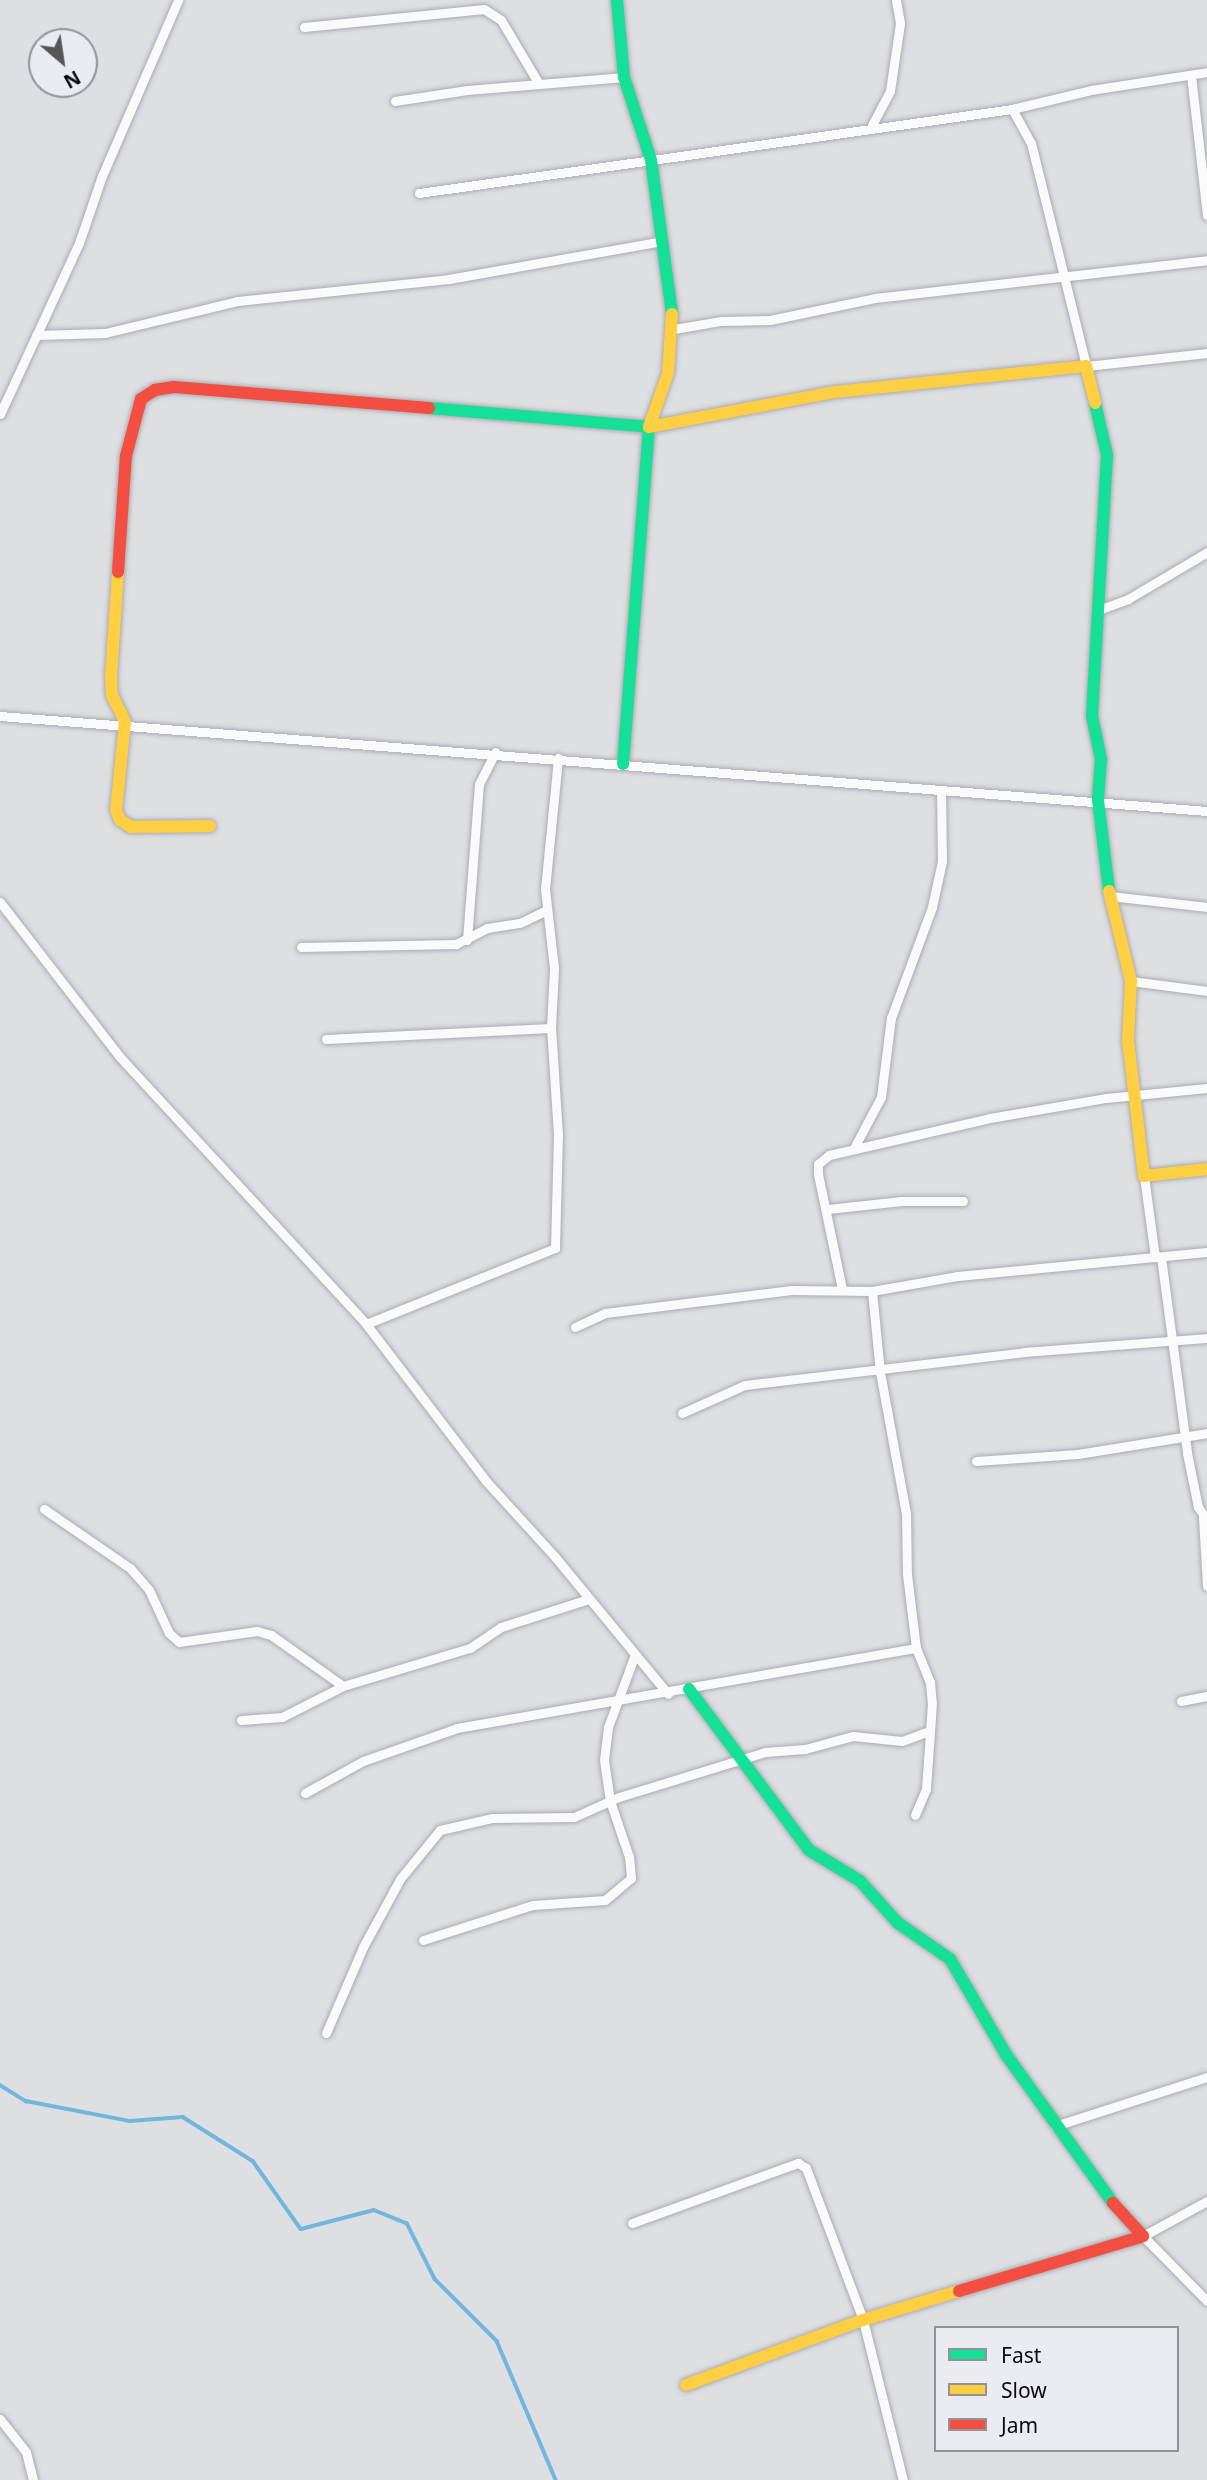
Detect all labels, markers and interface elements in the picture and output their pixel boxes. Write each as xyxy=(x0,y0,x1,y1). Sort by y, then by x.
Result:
north arrow xyxy=(28,28,98,98)
text: N xyxy=(59,64,85,95)
legend xyxy=(934,2326,1179,2452)
text: Fast xyxy=(1001,2341,1041,2369)
text: Slow xyxy=(1001,2376,1047,2404)
text: Jam xyxy=(1001,2411,1038,2439)

